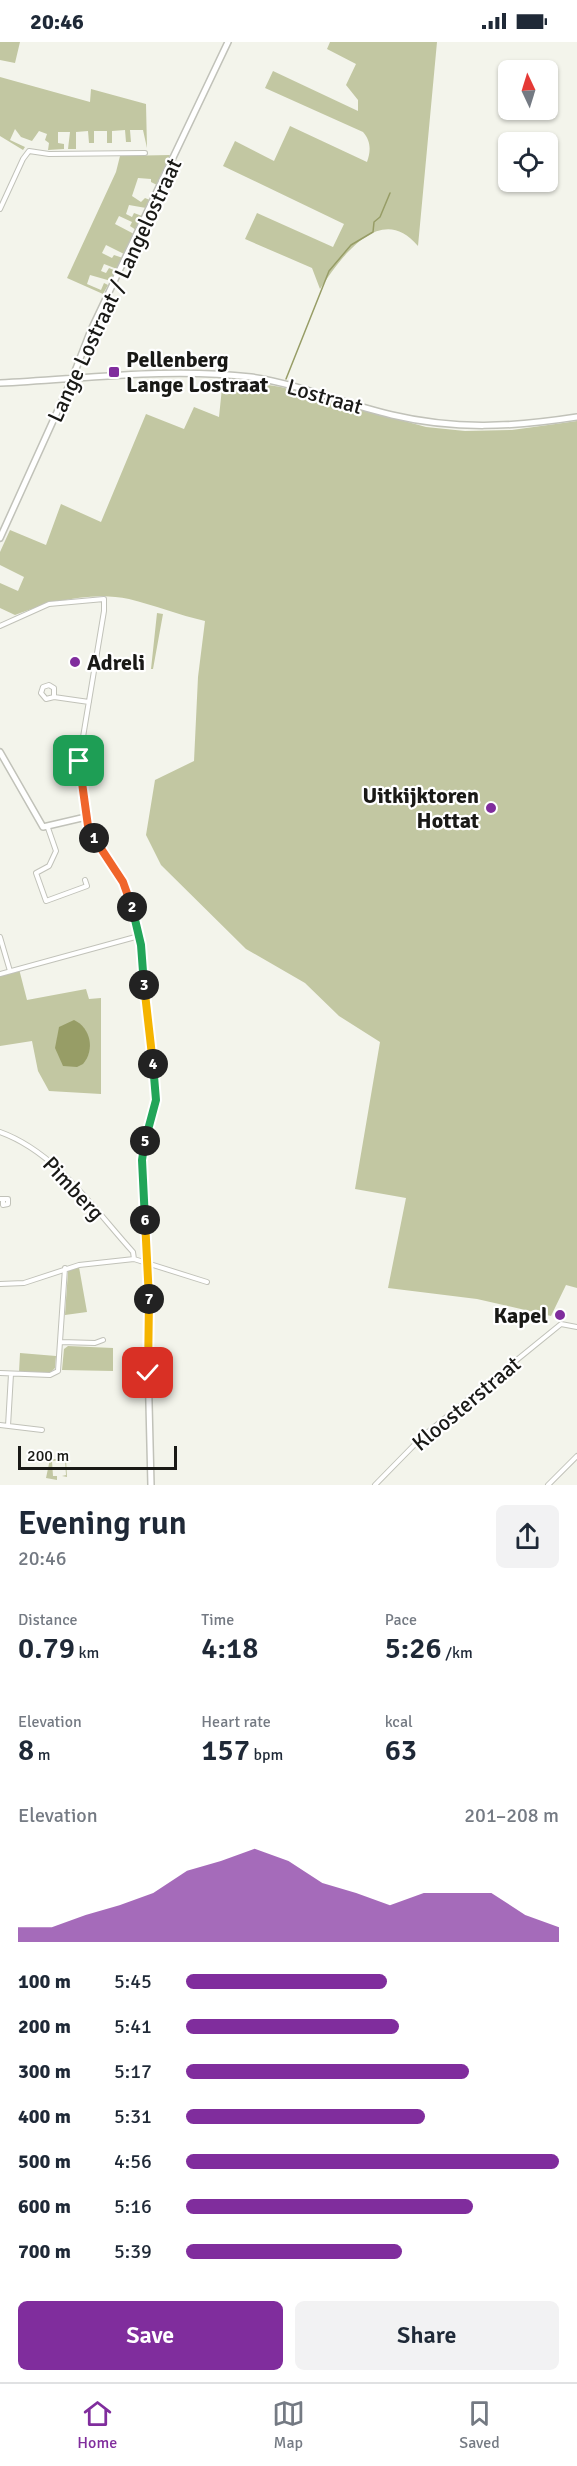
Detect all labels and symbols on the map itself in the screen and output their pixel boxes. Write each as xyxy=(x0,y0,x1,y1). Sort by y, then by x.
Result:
north arrow xyxy=(498,60,558,120)
street label: Lange Lostraat / Langelostraat xyxy=(41,154,188,426)
place label: Pellenberg Lange Lostraat xyxy=(126,346,268,398)
marker: Pellenberg Lange Lostraat xyxy=(107,365,121,379)
street label: Lostraat xyxy=(284,373,366,420)
place label: Adreli xyxy=(87,649,145,676)
marker: Adreli xyxy=(68,655,82,669)
pin xyxy=(53,735,104,786)
place label: Uitkijktoren Hottat xyxy=(362,782,479,834)
marker: Uitkijktoren Hottat xyxy=(484,801,498,815)
pin: 1 xyxy=(79,823,109,853)
pin: 2 xyxy=(117,892,147,922)
pin: 3 xyxy=(129,970,159,1000)
pin: 4 xyxy=(138,1049,168,1079)
pin: 5 xyxy=(130,1126,160,1156)
street label: Pimberg xyxy=(37,1151,110,1226)
pin: 6 xyxy=(130,1205,160,1235)
pin: 7 xyxy=(134,1284,164,1314)
place label: Kapel xyxy=(493,1302,548,1329)
marker: Kapel xyxy=(553,1308,567,1322)
pin xyxy=(122,1347,173,1398)
street label: Kloosterstraat xyxy=(407,1350,526,1457)
scale bar xyxy=(18,1443,177,1470)

